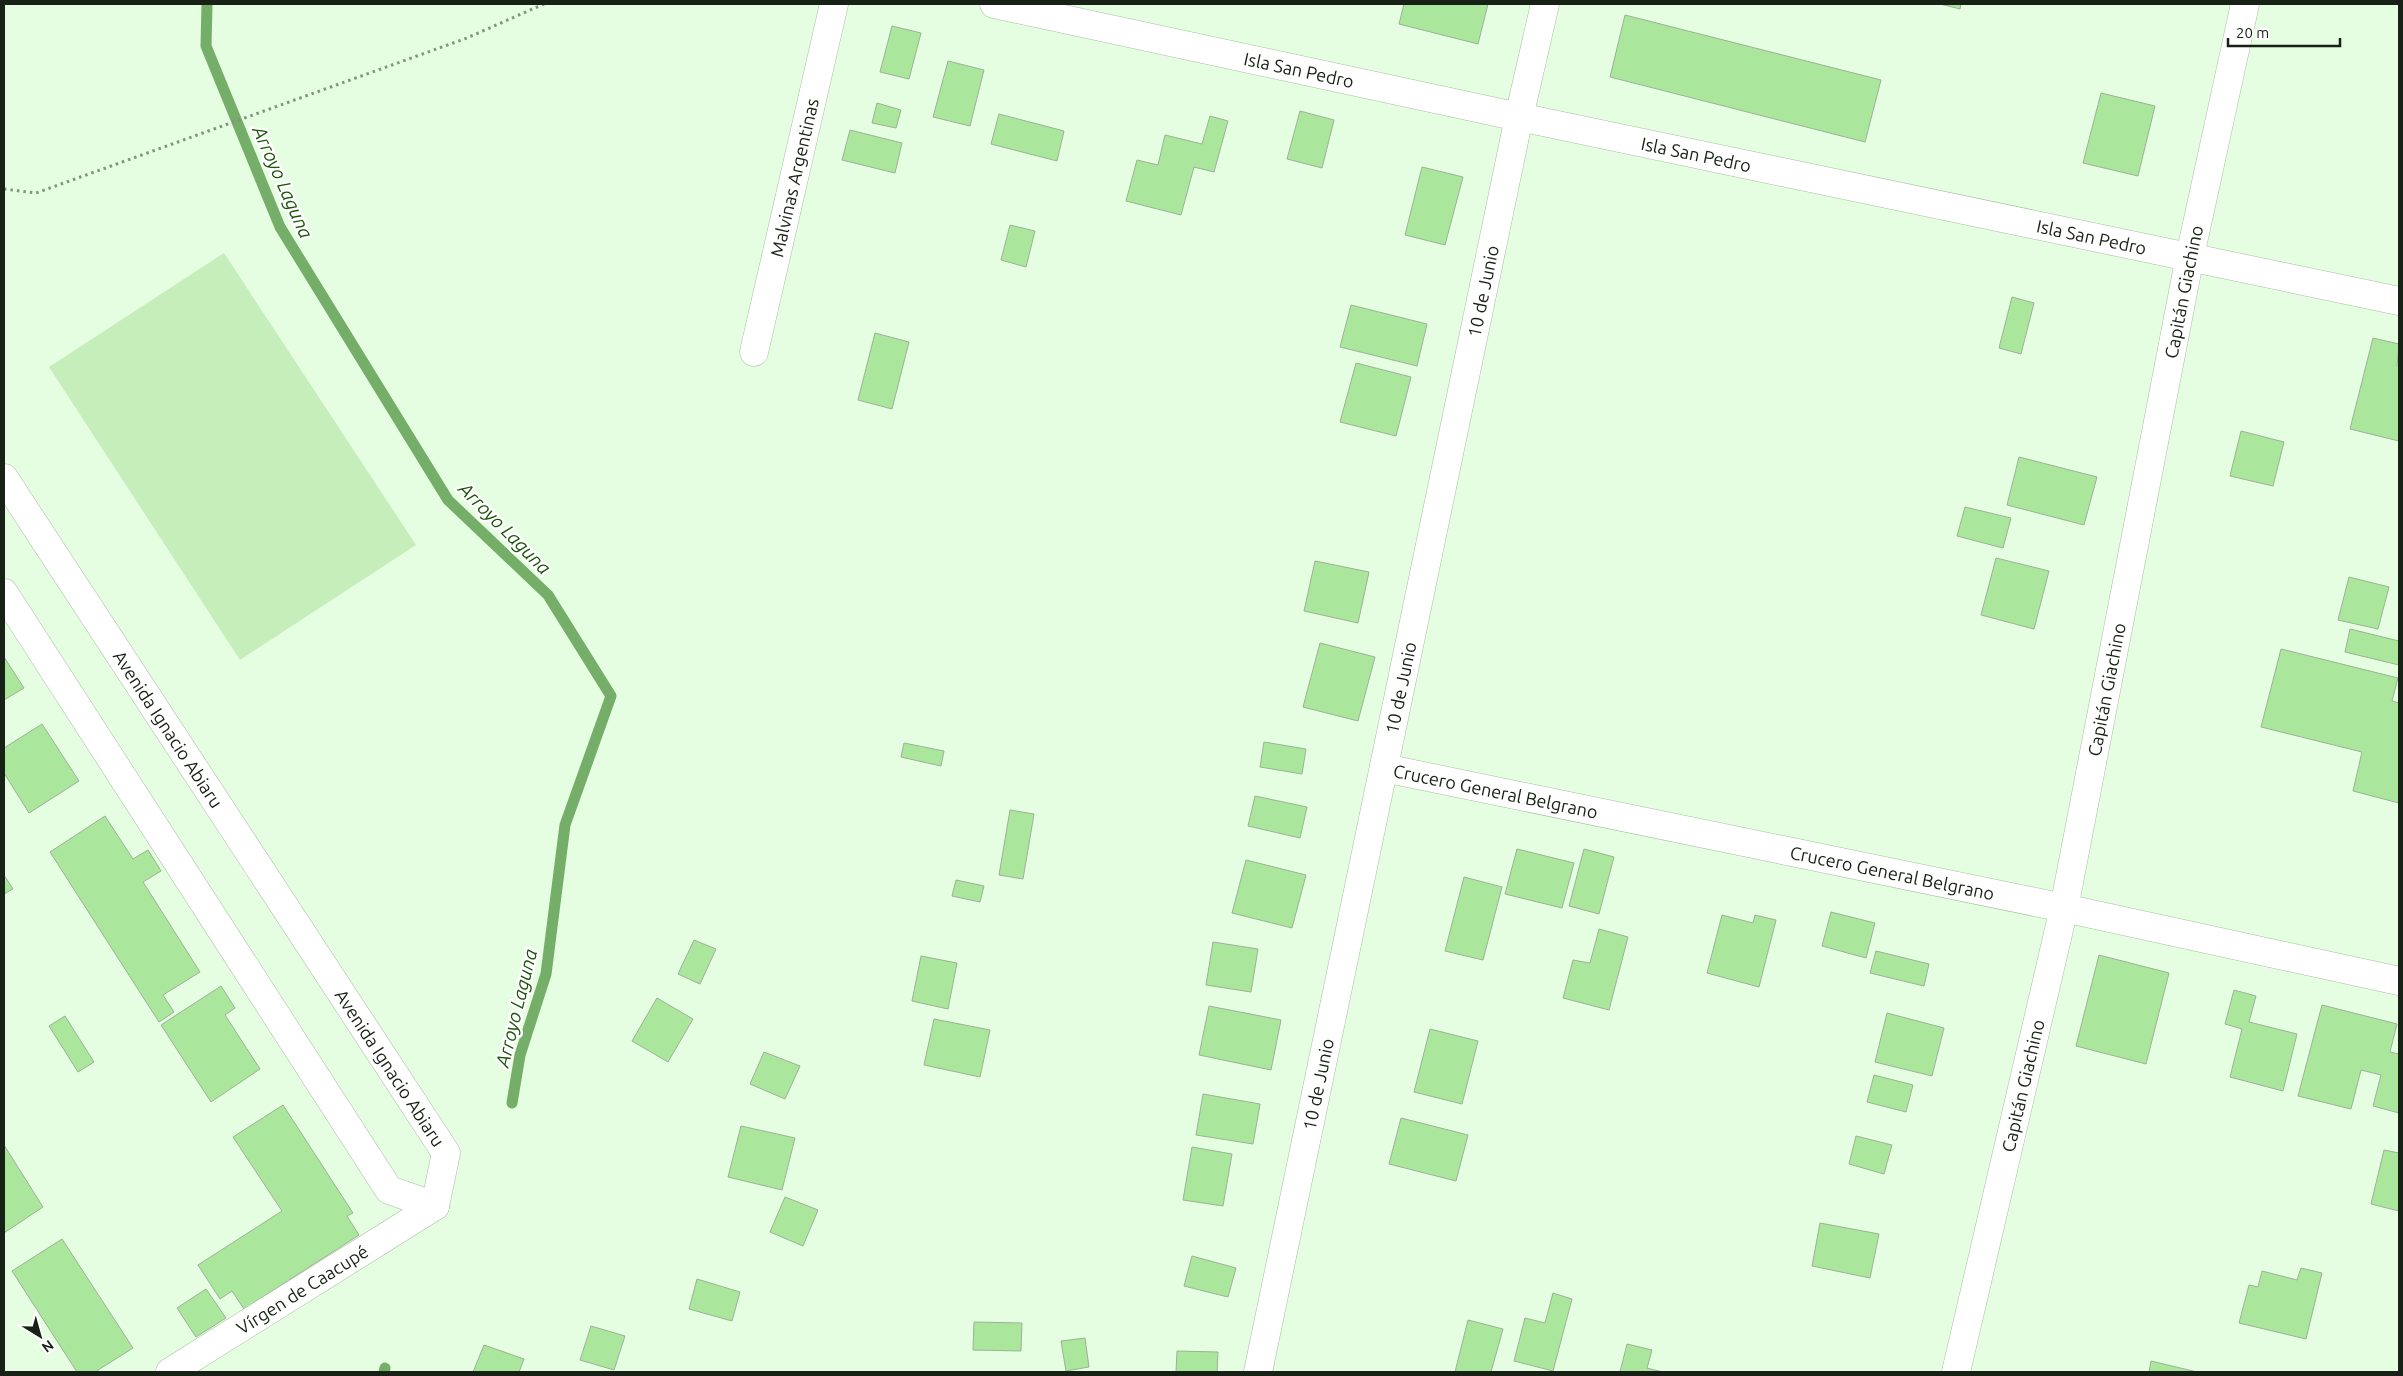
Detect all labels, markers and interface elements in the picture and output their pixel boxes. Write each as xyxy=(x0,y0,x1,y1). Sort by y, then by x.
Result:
scale bar xyxy=(2228,15,2340,47)
text: 20 m xyxy=(2236,24,2269,41)
street label: Isla San Pedro xyxy=(1242,48,1356,91)
street label: Malvinas Argentinas xyxy=(766,96,822,259)
water label: Arroyo Laguna xyxy=(248,121,318,242)
street label: Isla San Pedro xyxy=(1639,133,1753,175)
street label: Isla San Pedro xyxy=(2035,215,2148,258)
street label: Capitán Giachino xyxy=(2160,223,2206,360)
street label: 10 de Junio xyxy=(1463,243,1502,339)
water label: Arroyo Laguna xyxy=(454,477,555,578)
street label: Capitán Giachino xyxy=(2084,621,2129,758)
street label: 10 de Junio xyxy=(1381,640,1420,735)
street label: Avenida Ignacio Abiaru xyxy=(110,647,227,811)
street label: Crucero General Belgrano xyxy=(1392,760,1600,822)
street label: Crucero General Belgrano xyxy=(1788,842,1996,903)
water label: Arroyo Laguna xyxy=(490,947,541,1070)
street label: Avenida Ignacio Abiaru xyxy=(332,986,449,1150)
street label: Capitán Giachino xyxy=(1998,1017,2048,1154)
street label: 10 de Junio xyxy=(1299,1036,1337,1132)
street label: Vírgen de Caacupé xyxy=(233,1241,372,1338)
north arrow xyxy=(15,1311,65,1361)
text: N xyxy=(39,1337,57,1356)

